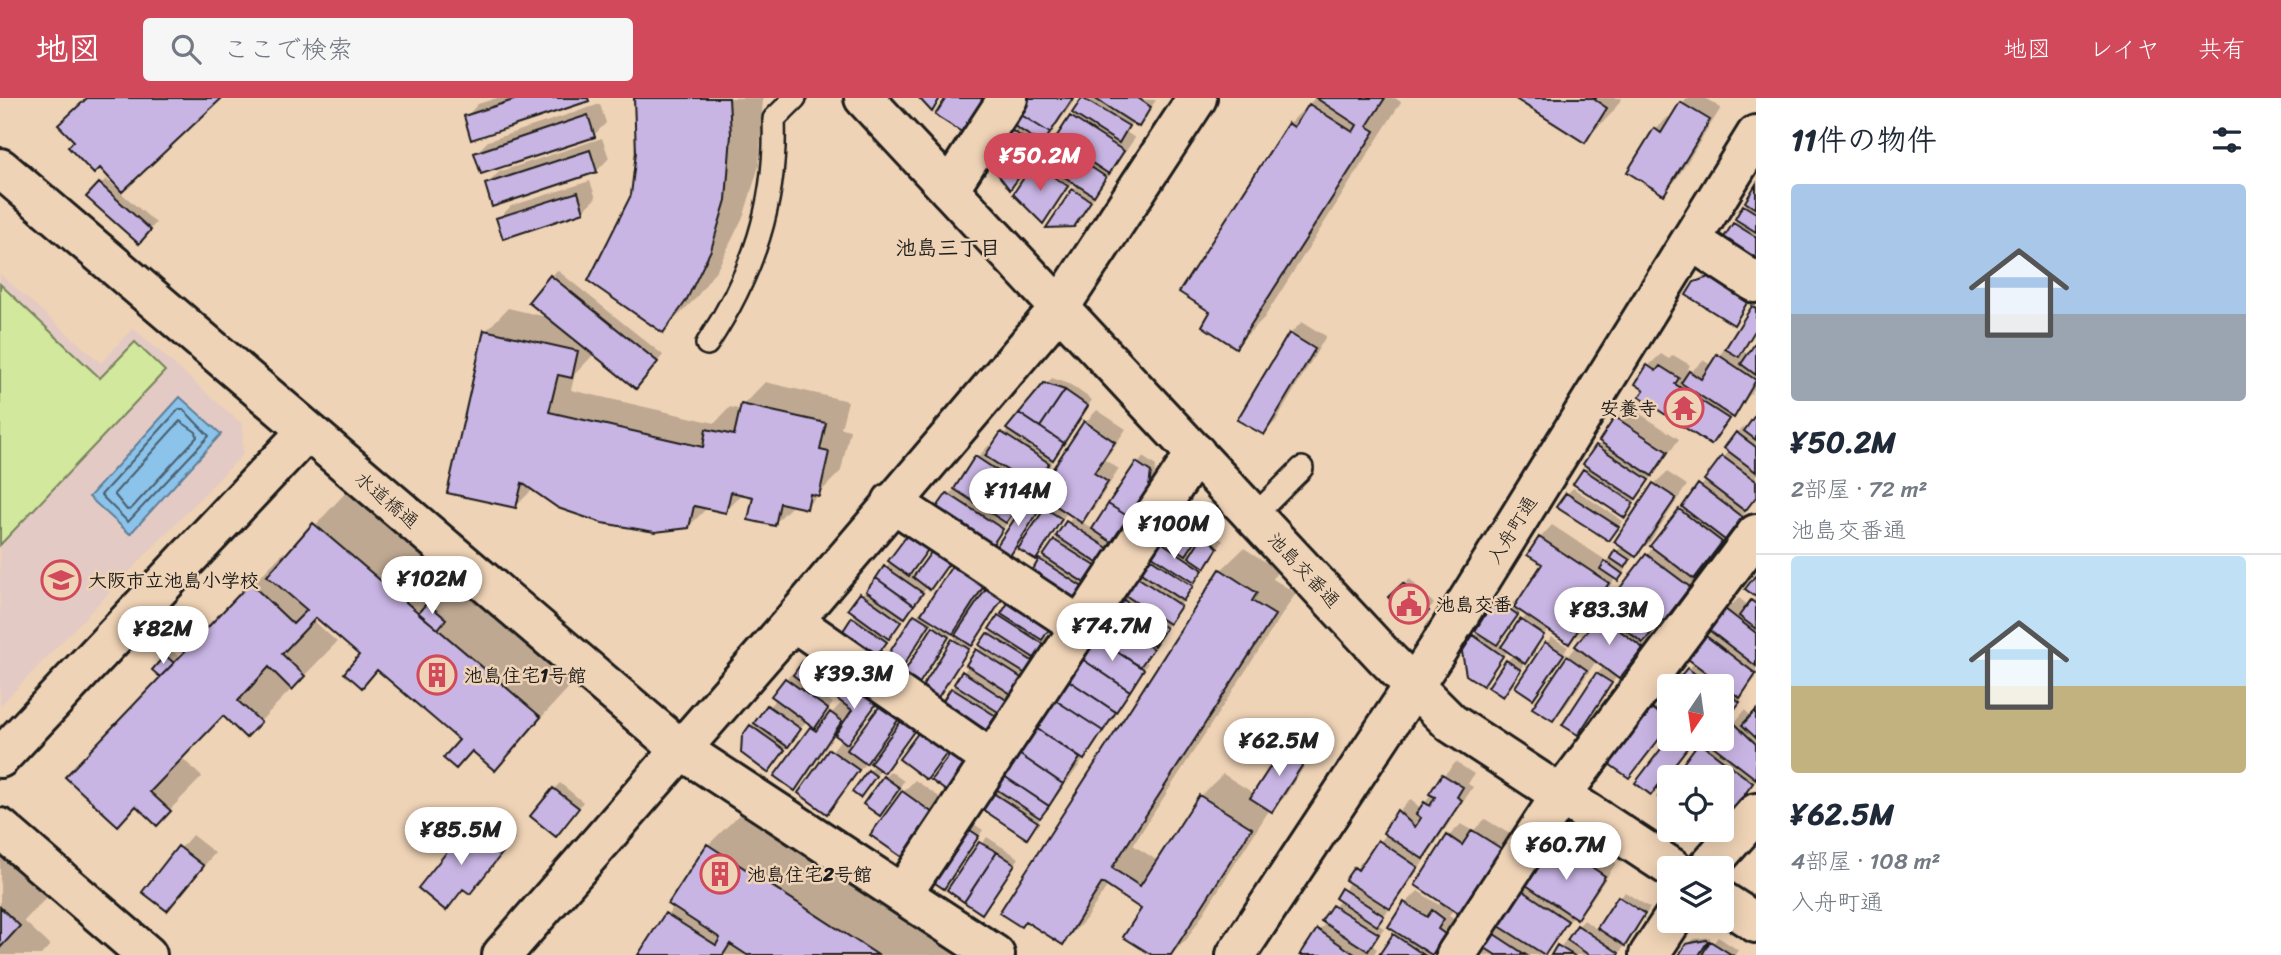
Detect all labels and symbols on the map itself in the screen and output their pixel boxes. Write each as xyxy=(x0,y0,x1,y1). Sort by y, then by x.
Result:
pin: ¥50.2M xyxy=(983,134,1097,193)
district label: 池島三丁目 xyxy=(896,229,1001,267)
temple icon: 安養寺 xyxy=(1663,387,1705,429)
place label: 安養寺 xyxy=(1600,392,1657,425)
street label: 水道橋通 xyxy=(347,463,427,537)
pin: ¥114M xyxy=(969,468,1067,528)
street label: 入舟町通 xyxy=(1478,489,1546,571)
pin: ¥100M xyxy=(1125,502,1223,561)
street label: 池島交番通 xyxy=(1260,524,1348,616)
pin: ¥102M xyxy=(383,556,481,616)
school or university icon: 大阪市立池島小学校 xyxy=(40,559,82,601)
place label: 大阪市立池島小学校 xyxy=(88,564,259,597)
public building icon: 池島交番 xyxy=(1388,583,1430,625)
place label: 池島交番 xyxy=(1436,588,1512,621)
pin: ¥83.3M xyxy=(1552,588,1666,647)
pin: ¥74.7M xyxy=(1055,603,1169,663)
pin: ¥82M xyxy=(122,606,204,666)
pin: ¥39.3M xyxy=(797,652,911,711)
building icon: 池島住宅1号館 xyxy=(416,654,458,696)
place label: 池島住宅1号館 xyxy=(464,659,586,692)
north arrow xyxy=(1657,674,1734,751)
pin: ¥62.5M xyxy=(1222,718,1336,778)
pin: ¥85.5M xyxy=(404,808,518,867)
pin: ¥60.7M xyxy=(1509,822,1623,882)
building icon: 池島住宅2号館 xyxy=(699,853,741,895)
place label: 池島住宅2号館 xyxy=(747,858,872,891)

